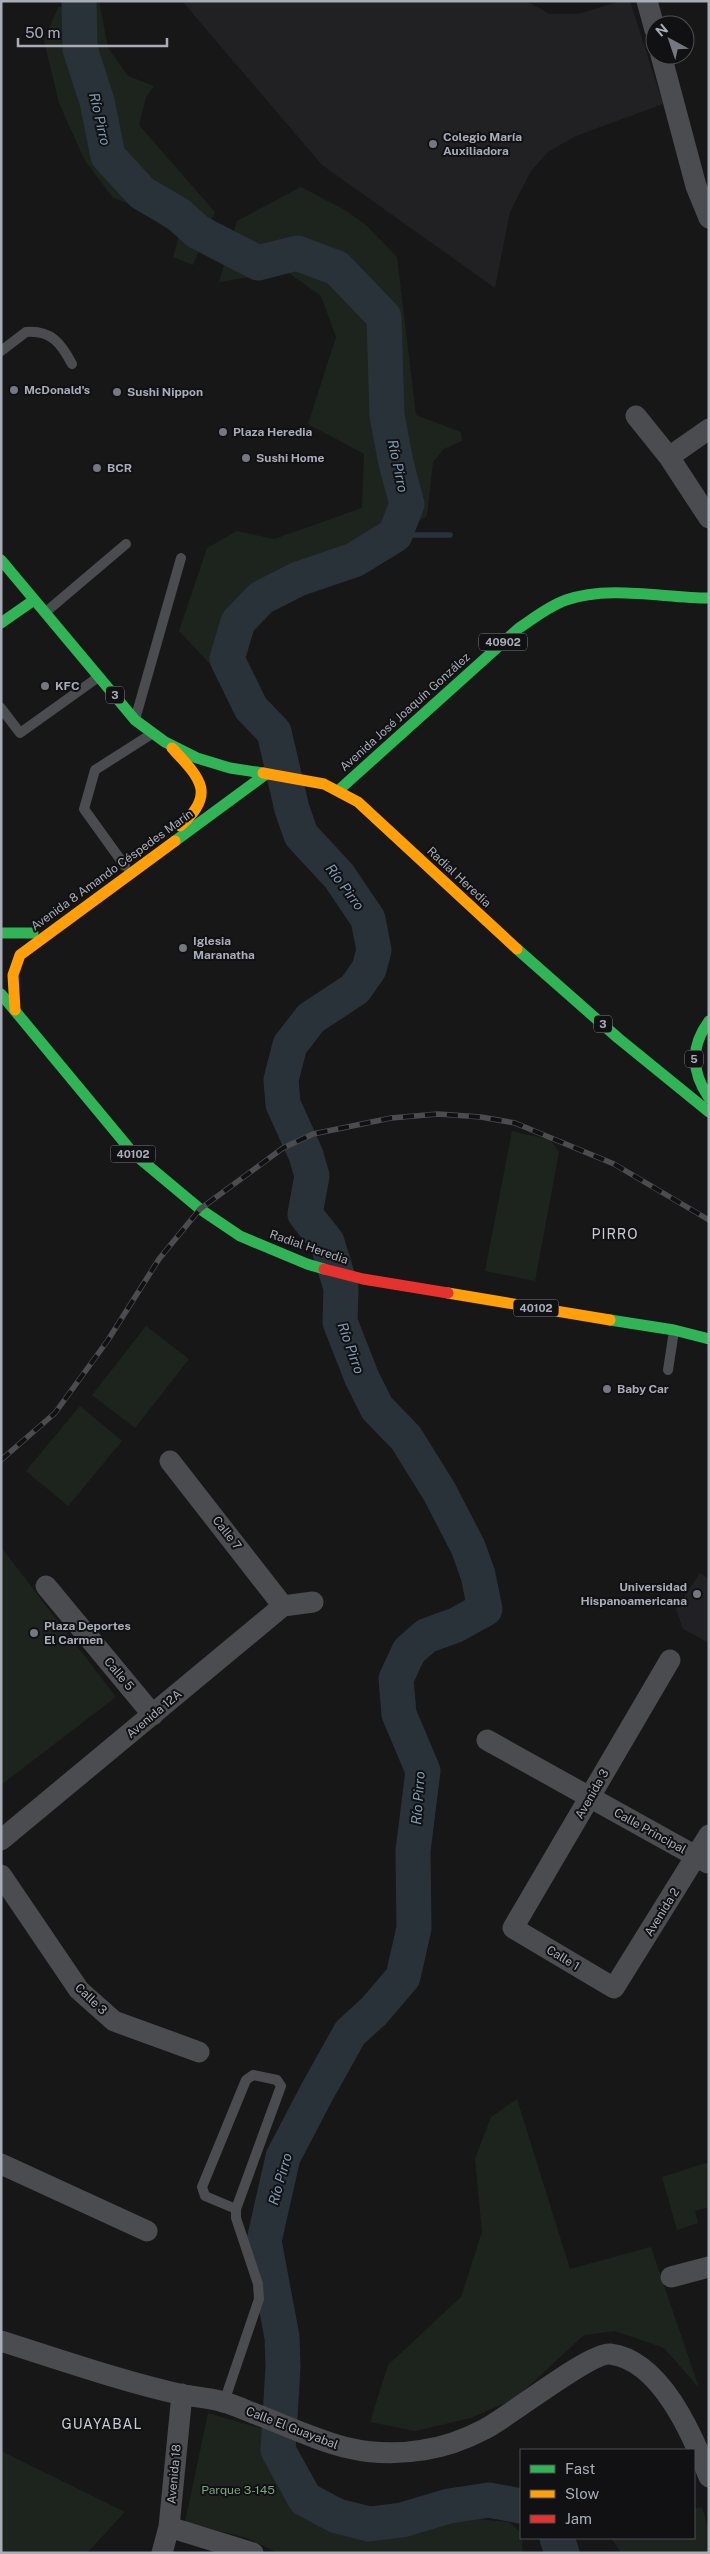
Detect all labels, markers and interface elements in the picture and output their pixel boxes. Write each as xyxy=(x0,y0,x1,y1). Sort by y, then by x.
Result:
scale bar xyxy=(18,15,166,47)
north arrow xyxy=(645,15,695,65)
text: N xyxy=(652,20,671,40)
text: 50 m xyxy=(25,24,60,41)
water label: Río Pirro xyxy=(86,91,114,147)
place label: Colegio María Auxiliadora xyxy=(443,130,522,158)
marker: Colegio María Auxiliadora xyxy=(427,138,439,150)
place label: McDonald's xyxy=(24,383,90,397)
marker: McDonald's xyxy=(8,384,20,396)
place label: Sushi Nippon xyxy=(127,385,203,399)
marker: Sushi Nippon xyxy=(111,386,123,398)
place label: Plaza Heredia xyxy=(233,425,312,439)
marker: Plaza Heredia xyxy=(217,426,229,438)
water label: Río Pirro xyxy=(385,438,411,494)
place label: Sushi Home xyxy=(256,451,325,465)
marker: Sushi Home xyxy=(240,452,252,464)
place label: BCR xyxy=(107,461,132,475)
marker: BCR xyxy=(91,462,103,474)
road number: 40902 xyxy=(479,634,527,650)
street label: Avenida José Joaquín González xyxy=(337,650,473,774)
place label: KFC xyxy=(55,679,80,693)
marker: KFC xyxy=(39,680,51,692)
road number: 3 xyxy=(106,686,124,704)
street label: Avenida 8 Amando Céspedes Marín xyxy=(28,806,196,933)
street label: Radial Heredia xyxy=(424,844,494,910)
water label: Río Pirro xyxy=(322,861,368,914)
place label: Iglesia Maranatha xyxy=(193,934,255,962)
marker: Iglesia Maranatha xyxy=(177,942,189,954)
road number: 3 xyxy=(594,1016,612,1032)
road number: 5 xyxy=(685,1050,703,1068)
road number: 40102 xyxy=(110,1146,156,1162)
district label: PIRRO xyxy=(592,1226,638,1242)
street label: Radial Heredia xyxy=(268,1227,350,1267)
road number: 40102 xyxy=(514,1300,558,1316)
water label: Río Pirro xyxy=(334,1320,368,1376)
place label: Baby Car xyxy=(617,1382,669,1396)
marker: Baby Car xyxy=(601,1383,613,1395)
street label: Calle 7 xyxy=(210,1514,244,1552)
place label: Universidad Hispanoamericana xyxy=(580,1580,687,1608)
marker: Universidad Hispanoamericana xyxy=(691,1588,703,1600)
place label: Plaza Deportes El Carmen xyxy=(44,1619,131,1647)
marker: Plaza Deportes El Carmen xyxy=(28,1627,40,1639)
street label: Calle 5 xyxy=(101,1655,137,1694)
street label: Avenida 12A xyxy=(124,1687,185,1741)
street label: Avenida 3 xyxy=(572,1767,612,1821)
water label: Río Pirro xyxy=(408,1770,428,1825)
street label: Calle Principal xyxy=(611,1805,689,1857)
street label: Avenida 2 xyxy=(642,1885,682,1939)
street label: Calle 1 xyxy=(544,1943,582,1973)
street label: Calle 3 xyxy=(72,1980,110,2018)
water label: Río Pirro xyxy=(265,2151,295,2207)
street label: Calle El Guayabal xyxy=(244,2404,340,2452)
district label: GUAYABAL xyxy=(61,2416,143,2432)
street label: Avenida 18 xyxy=(164,2443,184,2504)
legend xyxy=(520,2449,695,2539)
text: Fast xyxy=(565,2460,595,2477)
park label: Parque 3-145 xyxy=(201,2483,275,2497)
text: Slow xyxy=(565,2485,600,2502)
text: Jam xyxy=(565,2510,592,2527)

